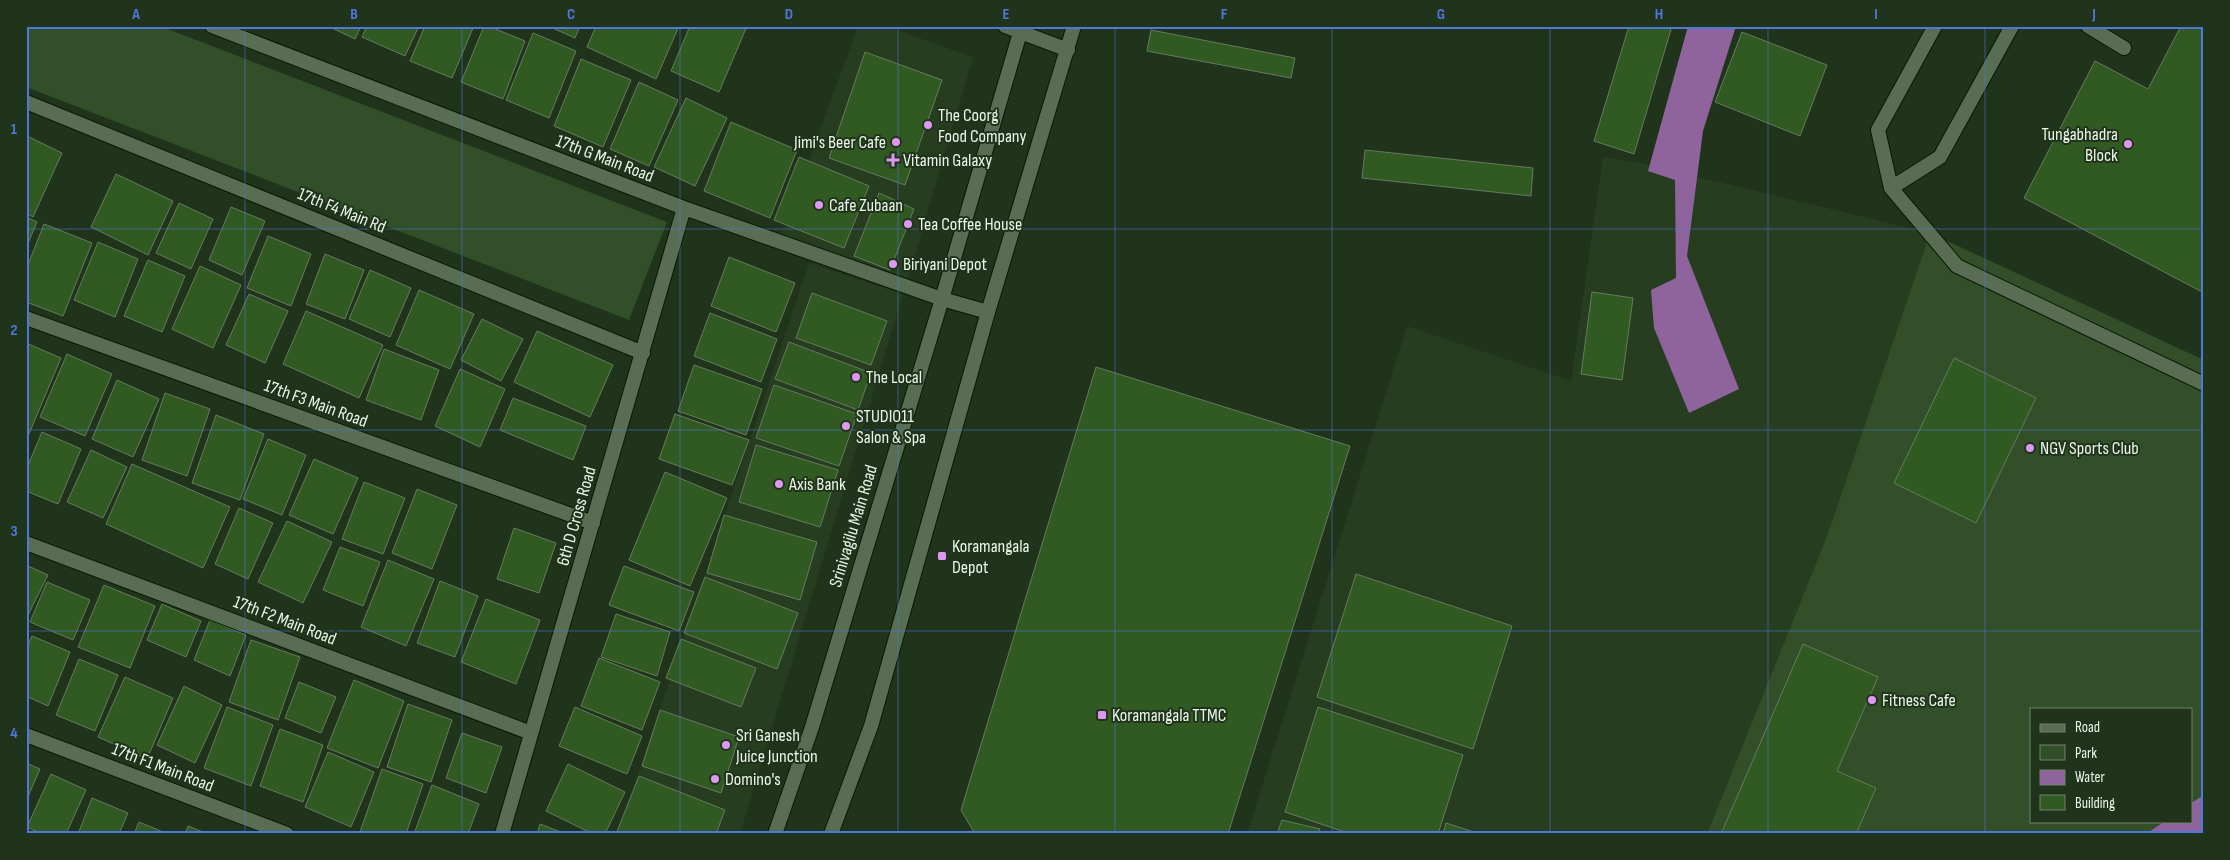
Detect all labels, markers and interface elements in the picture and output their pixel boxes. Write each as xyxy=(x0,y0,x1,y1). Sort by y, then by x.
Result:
text: A xyxy=(131,5,140,24)
text: B xyxy=(350,5,358,24)
text: C xyxy=(567,5,575,24)
text: D xyxy=(785,5,793,24)
text: E xyxy=(1003,5,1010,24)
text: F xyxy=(1221,5,1228,24)
text: G xyxy=(1437,5,1445,24)
text: H xyxy=(1655,5,1663,24)
text: I xyxy=(1874,5,1878,24)
text: J xyxy=(2091,5,2096,24)
place label: The Coorg Food Company xyxy=(938,105,1026,147)
marker: The Coorg Food Company xyxy=(922,119,934,131)
text: 1 xyxy=(11,120,18,139)
place label: Tungabhadra Block xyxy=(2041,124,2118,166)
street label: 17th G Main Road xyxy=(553,130,657,187)
place label: Jimi's Beer Cafe xyxy=(793,132,886,153)
marker: Jimi's Beer Cafe xyxy=(890,136,902,148)
marker: Tungabhadra Block xyxy=(2122,138,2134,150)
place label: Vitamin Galaxy xyxy=(903,150,992,171)
marker: Vitamin Galaxy xyxy=(887,154,899,166)
street label: 17th F4 Main Rd xyxy=(295,183,389,238)
place label: Cafe Zubaan xyxy=(829,195,903,216)
marker: Cafe Zubaan xyxy=(813,199,825,211)
place label: Tea Coffee House xyxy=(918,214,1022,235)
marker: Tea Coffee House xyxy=(902,218,914,230)
place label: Biriyani Depot xyxy=(903,254,987,275)
marker: Biriyani Depot xyxy=(887,258,899,270)
text: 2 xyxy=(10,321,18,340)
place label: The Local xyxy=(866,367,922,388)
marker: The Local xyxy=(850,371,862,383)
street label: 17th F3 Main Road xyxy=(261,375,370,432)
place label: STUDIO11 Salon & Spa xyxy=(856,406,926,448)
marker: STUDIO11 Salon & Spa xyxy=(840,420,852,432)
place label: NGV Sports Club xyxy=(2040,438,2139,459)
marker: NGV Sports Club xyxy=(2024,442,2036,454)
street label: Srinivagilu Main Road xyxy=(825,463,882,590)
street label: 6th D Cross Road xyxy=(552,464,601,568)
place label: Axis Bank xyxy=(788,474,846,495)
marker: Axis Bank xyxy=(773,478,785,490)
text: 3 xyxy=(10,522,18,541)
place label: Koramangala Depot xyxy=(952,536,1030,578)
marker: Koramangala Depot xyxy=(936,550,948,562)
street label: 17th F2 Main Road xyxy=(230,591,339,650)
place label: Fitness Cafe xyxy=(1882,690,1956,711)
marker: Fitness Cafe xyxy=(1866,694,1878,706)
place label: Koramangala TTMC xyxy=(1112,705,1226,726)
legend xyxy=(2030,708,2192,822)
marker: Koramangala TTMC xyxy=(1096,709,1108,721)
text: Road xyxy=(2075,718,2100,737)
text: 4 xyxy=(10,724,18,743)
place label: Sri Ganesh Juice Junction xyxy=(735,725,818,767)
street label: 17th F1 Main Road xyxy=(109,738,217,797)
marker: Sri Ganesh Juice Junction xyxy=(720,739,732,751)
text: Park xyxy=(2075,744,2097,763)
text: Water xyxy=(2075,768,2106,787)
place label: Domino's xyxy=(725,769,781,790)
marker: Domino's xyxy=(709,773,721,785)
text: Building xyxy=(2075,794,2115,813)

